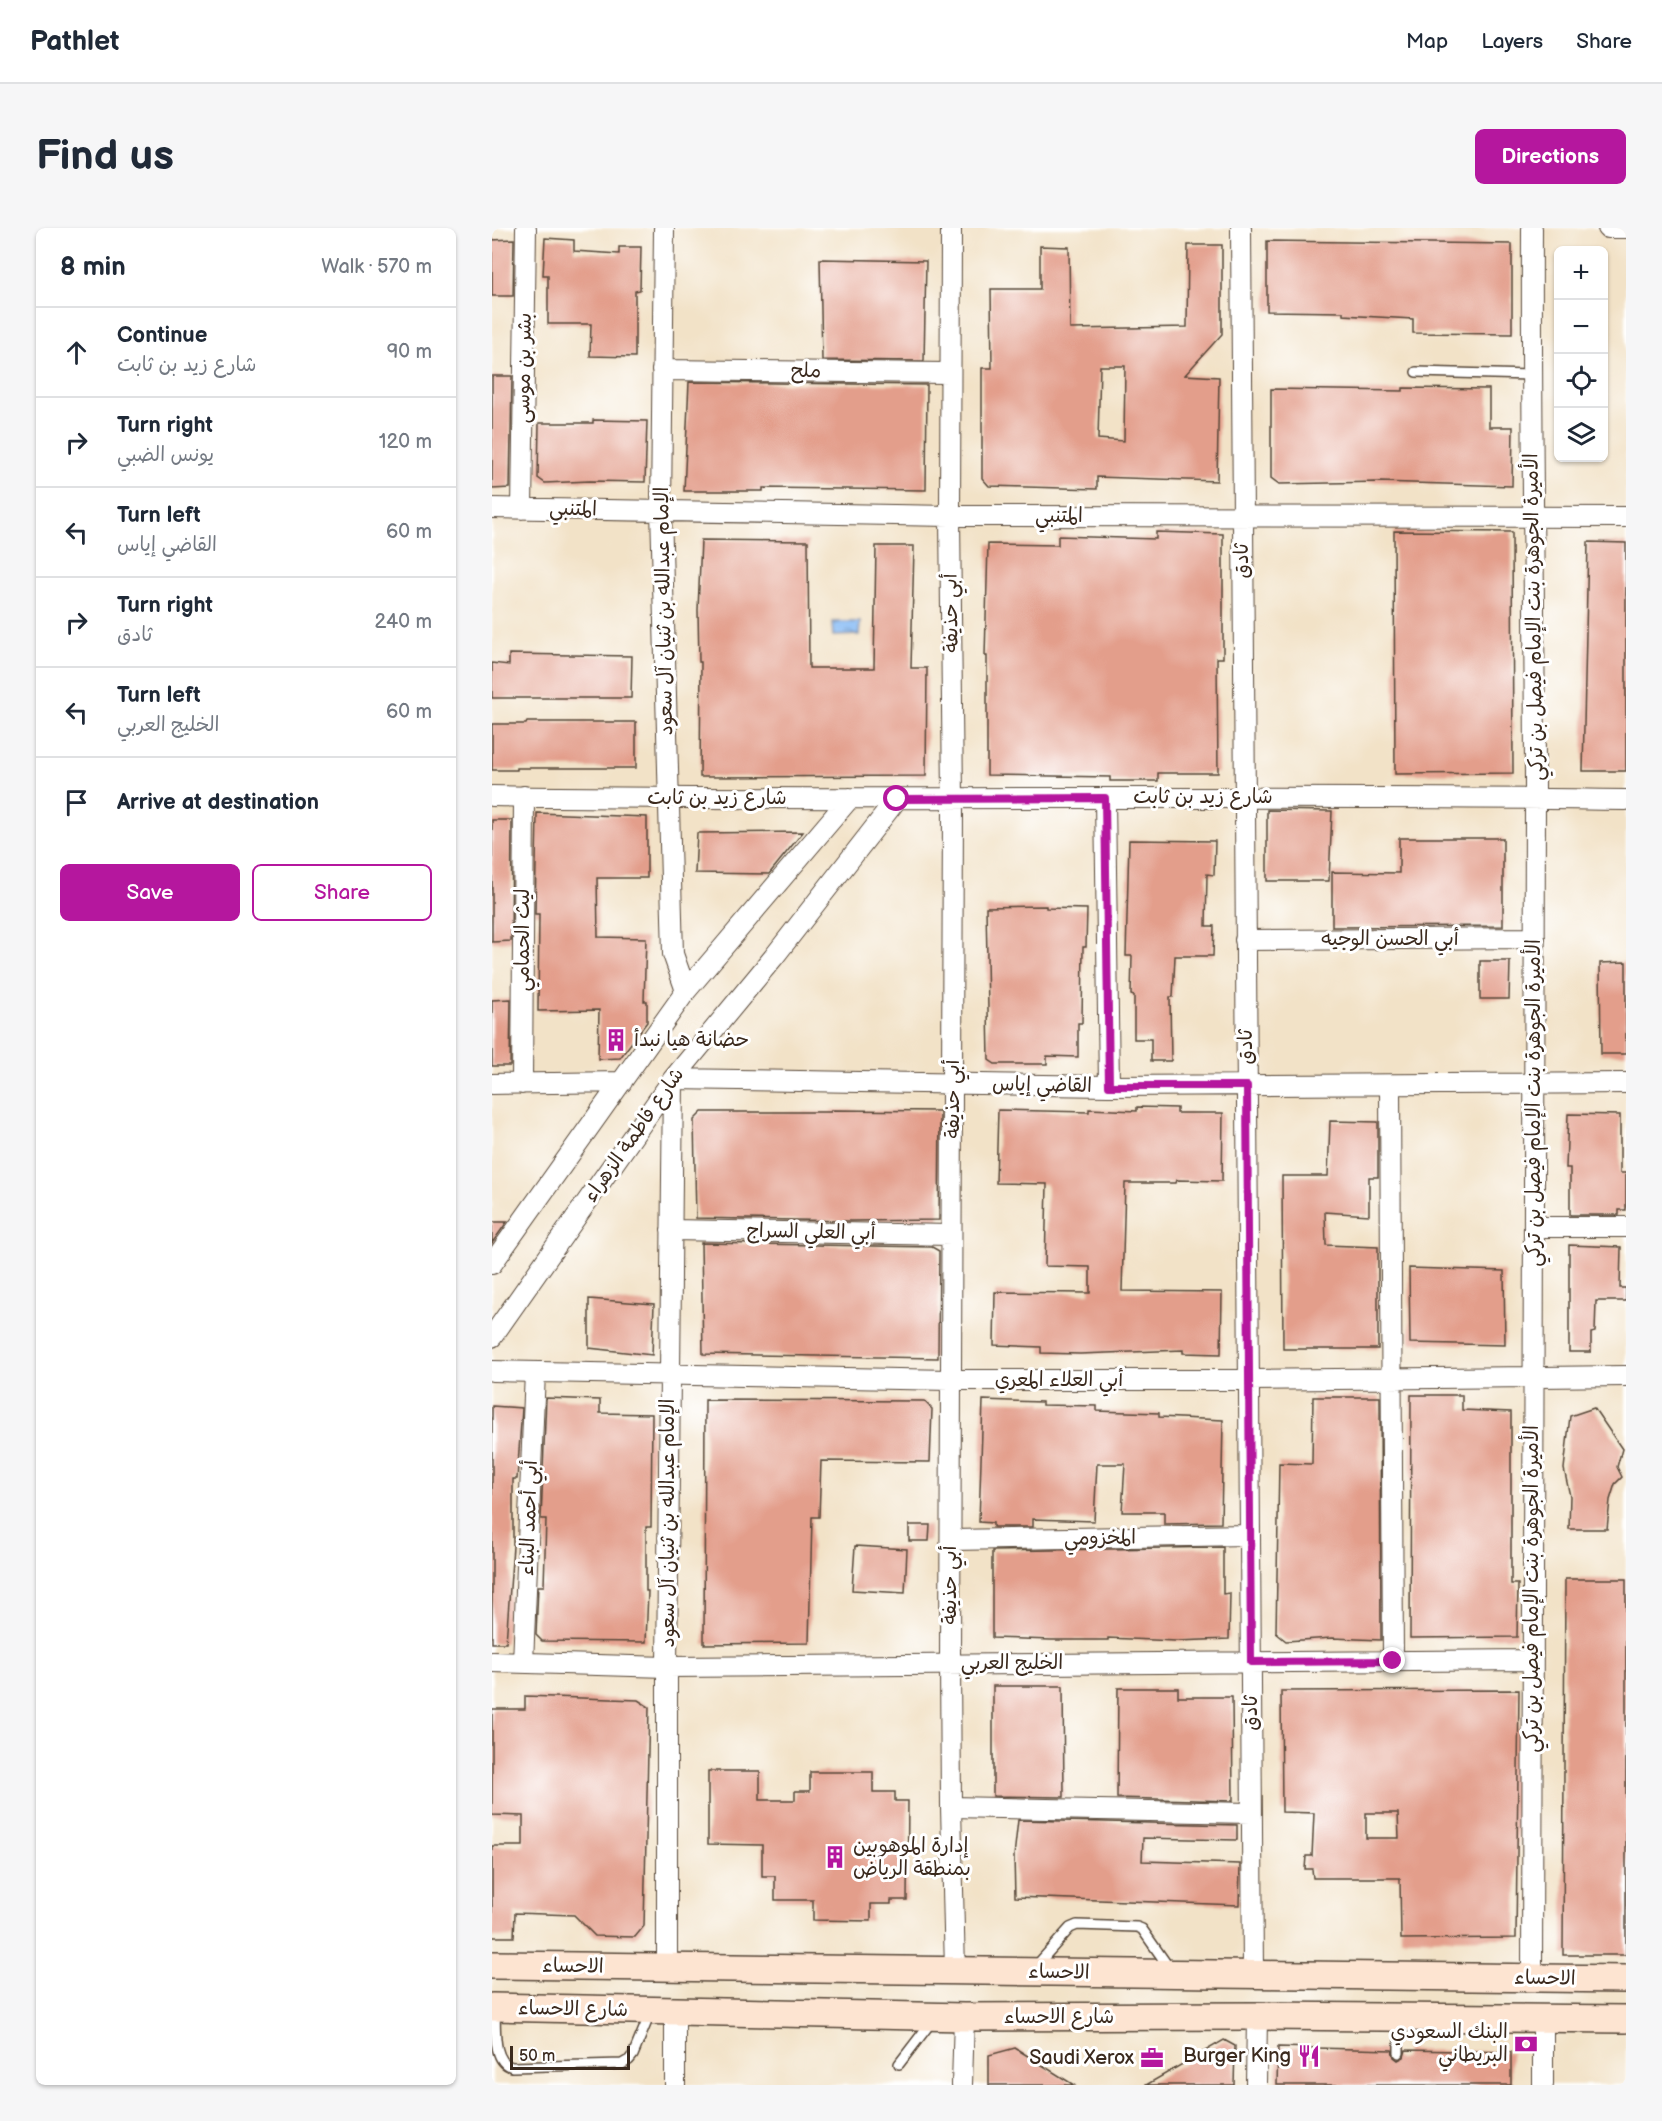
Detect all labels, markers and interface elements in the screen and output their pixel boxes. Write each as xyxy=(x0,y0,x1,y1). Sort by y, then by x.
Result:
text: Pathlet xyxy=(30,25,119,58)
text: Map xyxy=(1406,29,1448,54)
text: Layers xyxy=(1481,29,1543,54)
text: Share xyxy=(1576,29,1632,54)
button: Directions xyxy=(1475,129,1626,184)
text: Find us xyxy=(36,131,174,182)
map controls xyxy=(1554,246,1608,462)
button: + xyxy=(1554,246,1608,300)
text: 8 min xyxy=(60,252,126,283)
text: Walk · 570 m xyxy=(321,255,432,279)
button: − xyxy=(1554,300,1608,354)
street label: بشر بن موسى xyxy=(511,312,537,424)
text: Continue xyxy=(117,322,207,349)
icon: ahead xyxy=(60,336,93,369)
text: 90 m xyxy=(387,340,432,364)
text: شارع زيد بن ثابت xyxy=(117,353,256,377)
button: locate xyxy=(1554,354,1608,408)
street label: ملح xyxy=(791,359,821,384)
button: layers xyxy=(1554,408,1608,462)
text: Turn right xyxy=(117,412,213,439)
icon: right xyxy=(60,426,93,459)
text: 120 m xyxy=(379,430,432,454)
text: يونس الضبي xyxy=(117,443,214,467)
street label: الأميرة الجوهرة بنت الإمام فيصل بن تركي xyxy=(1517,453,1554,781)
street label: الإمام عبدالله بن ثنيان آل سعود xyxy=(650,486,680,736)
street label: المتنبي xyxy=(549,497,597,526)
text: Turn left xyxy=(117,502,201,529)
street label: المتنبي xyxy=(1035,504,1083,533)
icon: left xyxy=(60,516,93,549)
text: 60 m xyxy=(386,520,432,544)
text: القاضي إياس xyxy=(117,533,217,557)
street label: ثادق xyxy=(1230,542,1254,579)
street label: أبي حذيفة xyxy=(938,573,969,653)
text: Turn right xyxy=(117,592,213,619)
icon: right xyxy=(60,606,93,639)
text: 240 m xyxy=(375,610,432,634)
text: ثادق xyxy=(117,623,152,647)
text: Turn left xyxy=(117,682,201,709)
icon: left xyxy=(60,696,93,729)
text: 60 m xyxy=(386,700,432,724)
text: الخليج العربي xyxy=(117,713,219,737)
route start xyxy=(883,785,909,811)
street label: شارع زيد بن ثابت xyxy=(1133,785,1273,810)
icon: arrive xyxy=(60,786,93,819)
street label: شارع زيد بن ثابت xyxy=(647,786,787,811)
text: Arrive at destination xyxy=(117,789,319,816)
button: Save xyxy=(60,864,240,921)
button: Share xyxy=(252,864,432,921)
street label: ليث الحمامي xyxy=(511,889,540,991)
street label: أبي الحسن الوجيه xyxy=(1321,927,1459,956)
street label: الأميرة الجوهرة بنت الإمام فيصل بن تركي xyxy=(1520,939,1551,1267)
building icon: حضانة هيا نبدأ xyxy=(603,1027,629,1053)
place label: حضانة هيا نبدأ xyxy=(634,1028,749,1052)
street label: ثادق xyxy=(1234,1028,1258,1065)
street label: أبي حذيفة xyxy=(941,1059,970,1139)
street label: شارع فاطمة الزهراء xyxy=(579,1063,690,1207)
street label: القاضي إياس xyxy=(992,1072,1092,1103)
street label: أبي العلي السراج xyxy=(746,1219,876,1250)
street label: أبي العلاء المعري xyxy=(995,1368,1123,1397)
street label: الإمام عبدالله بن ثنيان آل سعود xyxy=(656,1399,682,1647)
street label: الأميرة الجوهرة بنت الإمام فيصل بن تركي xyxy=(1518,1425,1549,1753)
street label: أبي أحمد البناء xyxy=(515,1460,548,1577)
street label: المخزومي xyxy=(1064,1525,1136,1556)
street label: أبي حذيفة xyxy=(938,1545,967,1625)
route end xyxy=(1379,1647,1405,1673)
street label: الخليج العربي xyxy=(961,1651,1063,1680)
street label: ثادق xyxy=(1239,1694,1263,1731)
place label: إدارة الموهوبين بمنطقة الرياض xyxy=(853,1834,971,1881)
building icon: إدارة الموهوبين بمنطقة الرياض xyxy=(822,1844,848,1870)
street label: الاحساء xyxy=(542,1953,604,1979)
street label: الاحساء xyxy=(1028,1959,1090,1985)
street label: الاحساء xyxy=(1514,1965,1576,1991)
street label: شارع الاحساء xyxy=(518,1996,628,2023)
street label: شارع الاحساء xyxy=(1004,2005,1114,2030)
place label: البنك السعودي البريطاني xyxy=(1391,2020,1508,2072)
bank icon: البنك السعودي البريطاني xyxy=(1513,2031,1539,2057)
scale bar xyxy=(510,2043,630,2070)
restaurant icon: Burger King xyxy=(1296,2043,1322,2069)
place label: Burger King xyxy=(1183,2044,1291,2068)
office icon: Saudi Xerox xyxy=(1139,2045,1165,2071)
place label: Saudi Xerox xyxy=(1029,2046,1135,2070)
text: 50 m xyxy=(519,2047,555,2066)

